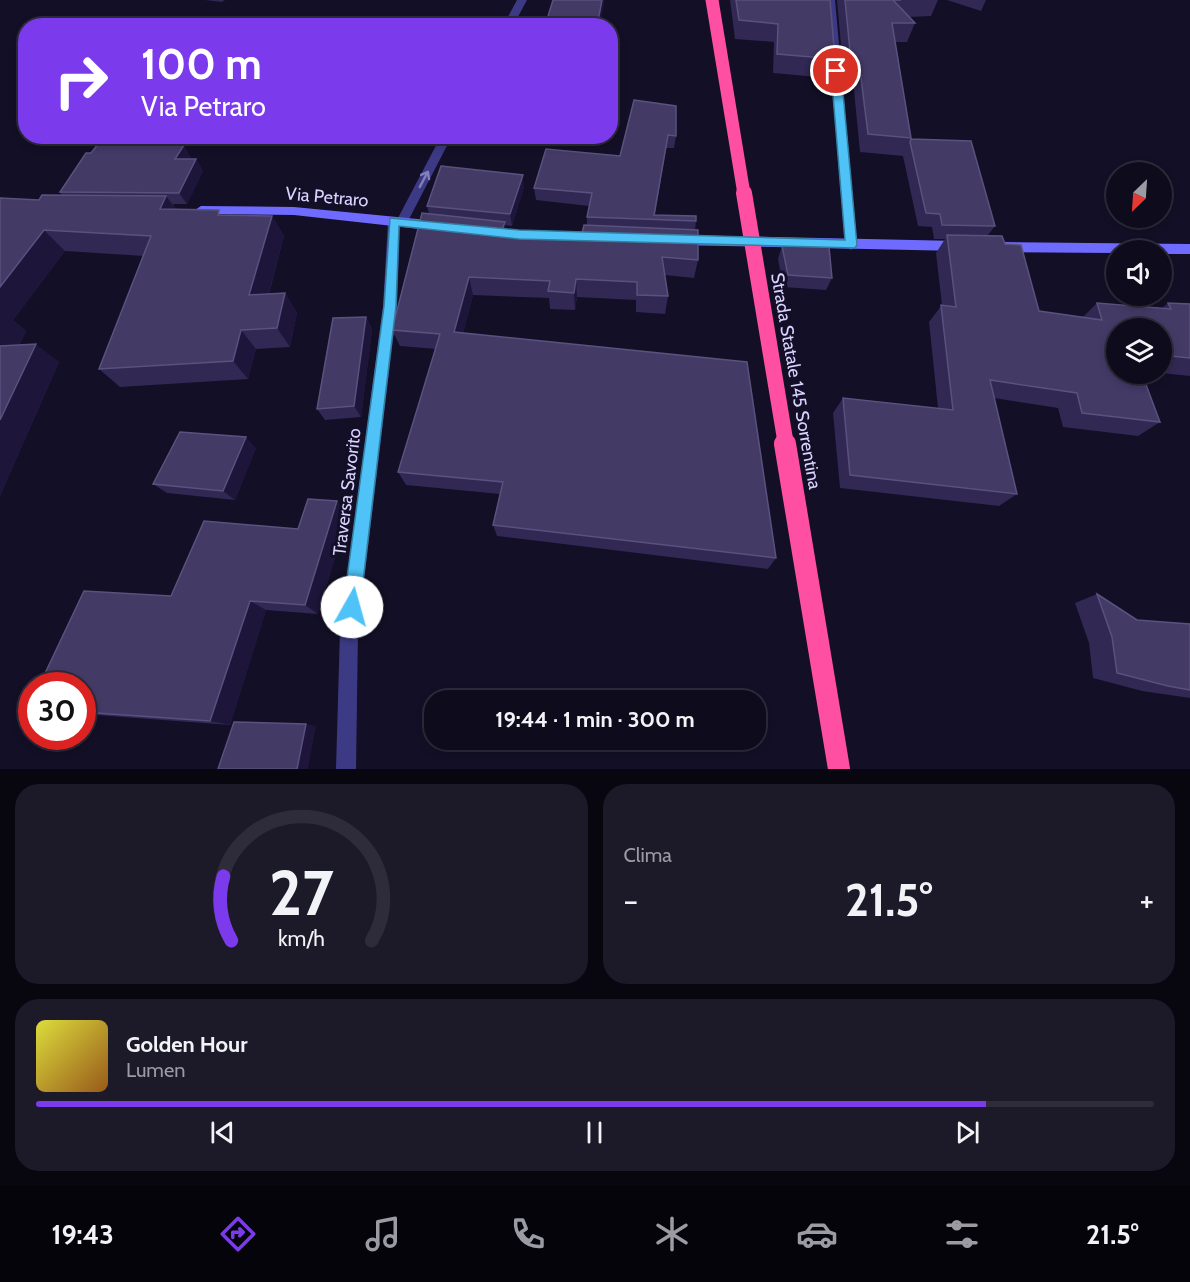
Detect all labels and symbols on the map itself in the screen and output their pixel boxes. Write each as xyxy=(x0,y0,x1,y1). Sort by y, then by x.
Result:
pin xyxy=(810,45,861,96)
north arrow xyxy=(1106,162,1172,228)
one-way arrow xyxy=(418,171,430,188)
street label: Via Petraro xyxy=(285,182,369,212)
street label: Strada Statale 145 Sorrentina xyxy=(766,271,826,491)
street label: Traversa Savorito xyxy=(328,427,366,557)
position arrow xyxy=(320,575,384,639)
speed limit sign: 30 xyxy=(18,672,96,750)

